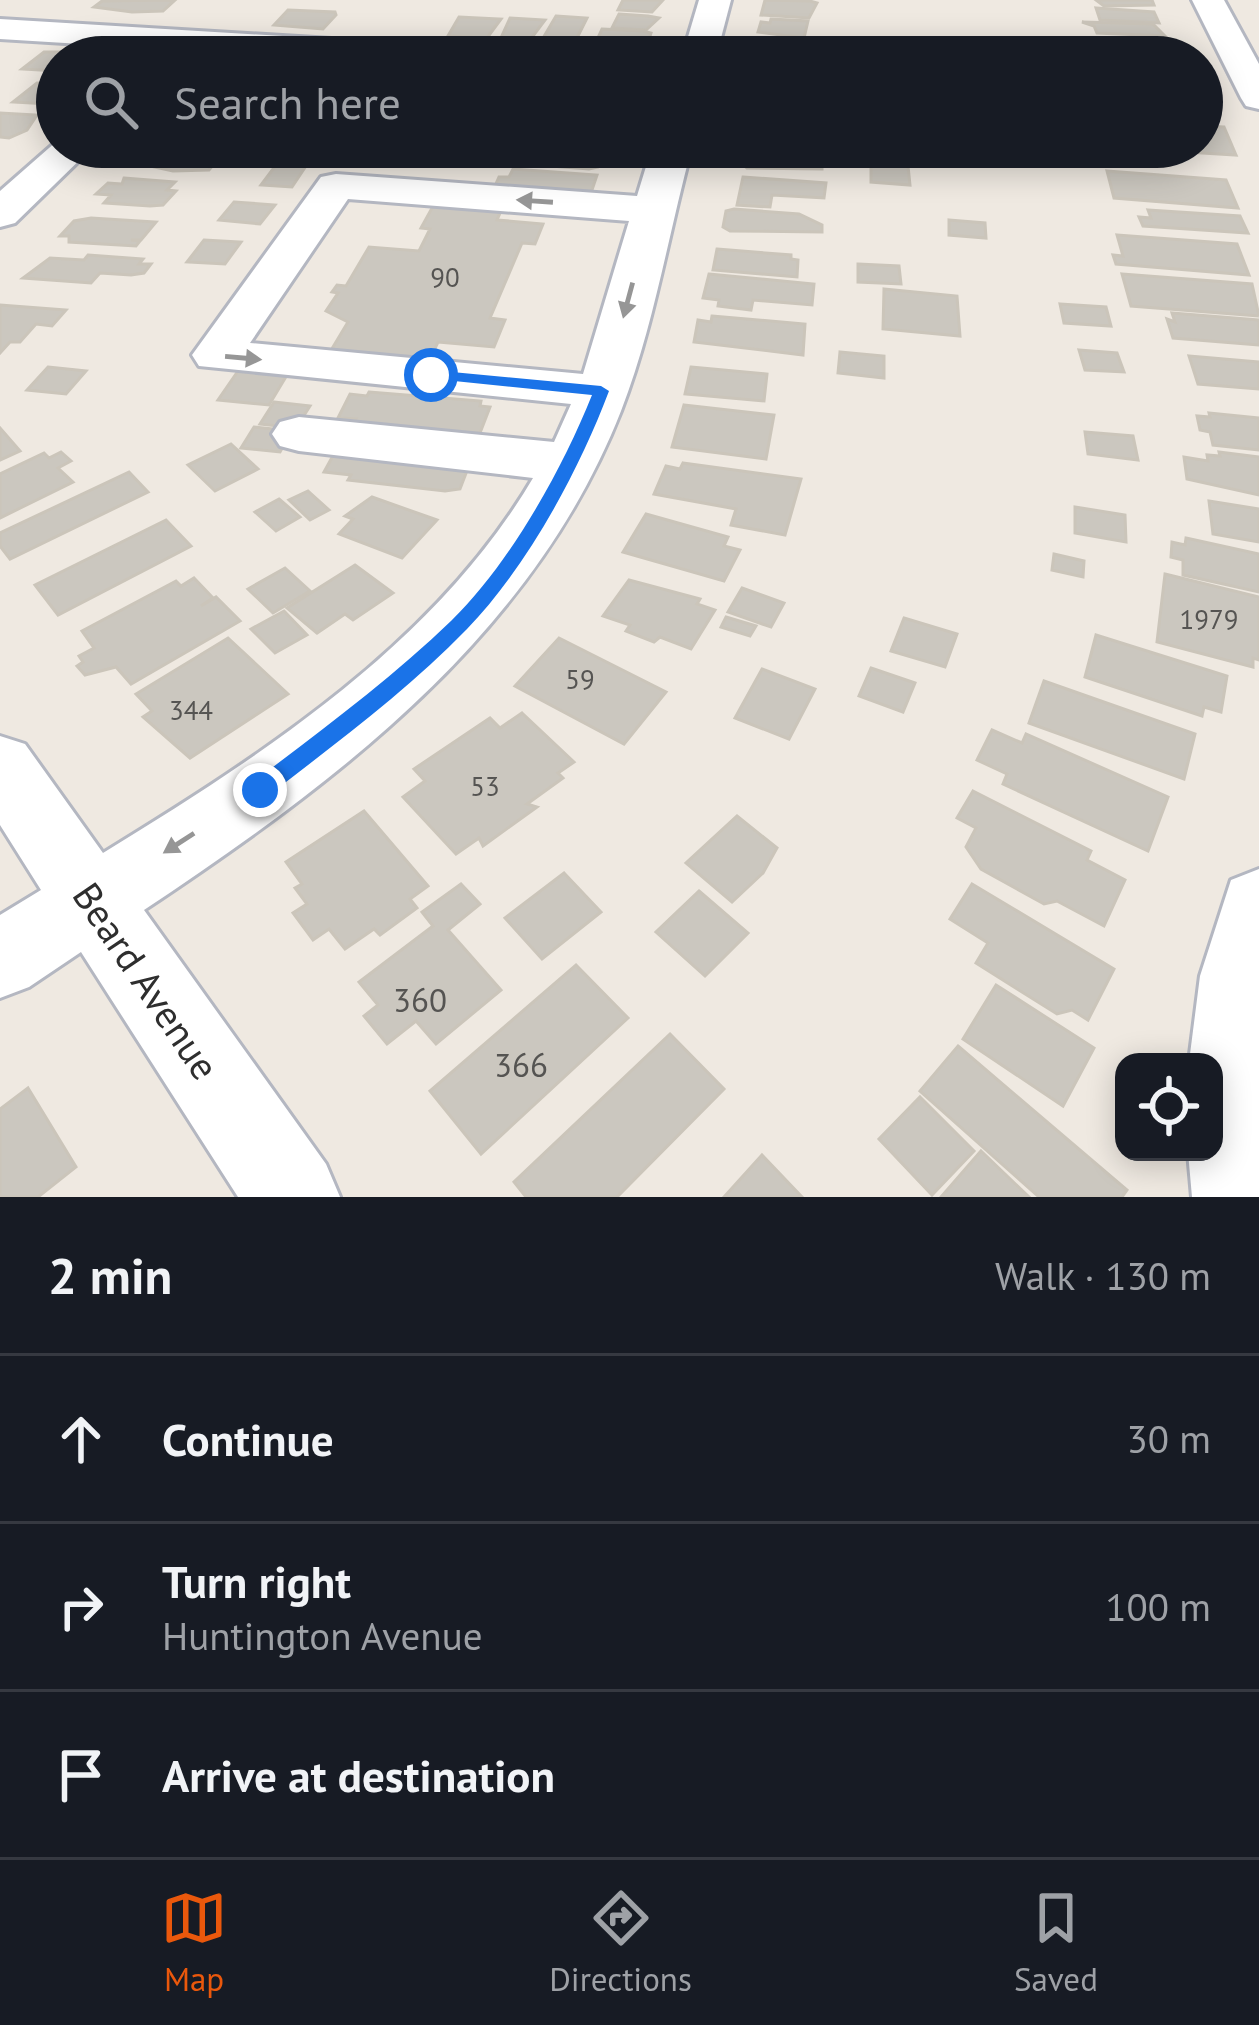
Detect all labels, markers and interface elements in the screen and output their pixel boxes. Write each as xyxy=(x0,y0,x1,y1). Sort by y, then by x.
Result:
search box xyxy=(36,36,1223,168)
icon: search xyxy=(78,69,144,135)
text: Search here xyxy=(174,73,401,131)
one-way arrow xyxy=(516,191,553,210)
house number: 90 xyxy=(430,260,460,294)
one-way arrow xyxy=(617,281,636,318)
route start xyxy=(404,348,458,402)
one-way arrow xyxy=(225,349,262,368)
house number: 1979 xyxy=(1180,602,1238,636)
house number: 59 xyxy=(565,662,595,696)
house number: 344 xyxy=(169,693,213,727)
route end xyxy=(233,763,287,817)
house number: 53 xyxy=(470,769,500,803)
one-way arrow xyxy=(163,831,195,853)
street label: Beard Avenue xyxy=(62,872,231,1089)
house number: 360 xyxy=(393,978,447,1021)
house number: 366 xyxy=(494,1043,548,1086)
map controls xyxy=(1115,1053,1223,1161)
button: locate xyxy=(1115,1053,1223,1161)
text: 2 min xyxy=(48,1242,172,1308)
text: Walk · 130 m xyxy=(995,1250,1211,1301)
icon: ahead xyxy=(48,1406,114,1472)
text: Continue xyxy=(162,1410,334,1468)
text: 30 m xyxy=(1126,1413,1211,1464)
text: Turn right xyxy=(162,1552,351,1610)
icon: right xyxy=(48,1574,114,1640)
text: 100 m xyxy=(1105,1581,1211,1632)
text: Huntington Avenue xyxy=(162,1610,483,1661)
icon: arrive xyxy=(48,1742,114,1808)
text: Arrive at destination xyxy=(162,1746,555,1804)
tab: Map xyxy=(161,1885,227,2000)
tab: Directions xyxy=(549,1885,692,2000)
tab: Saved xyxy=(1014,1885,1098,2000)

